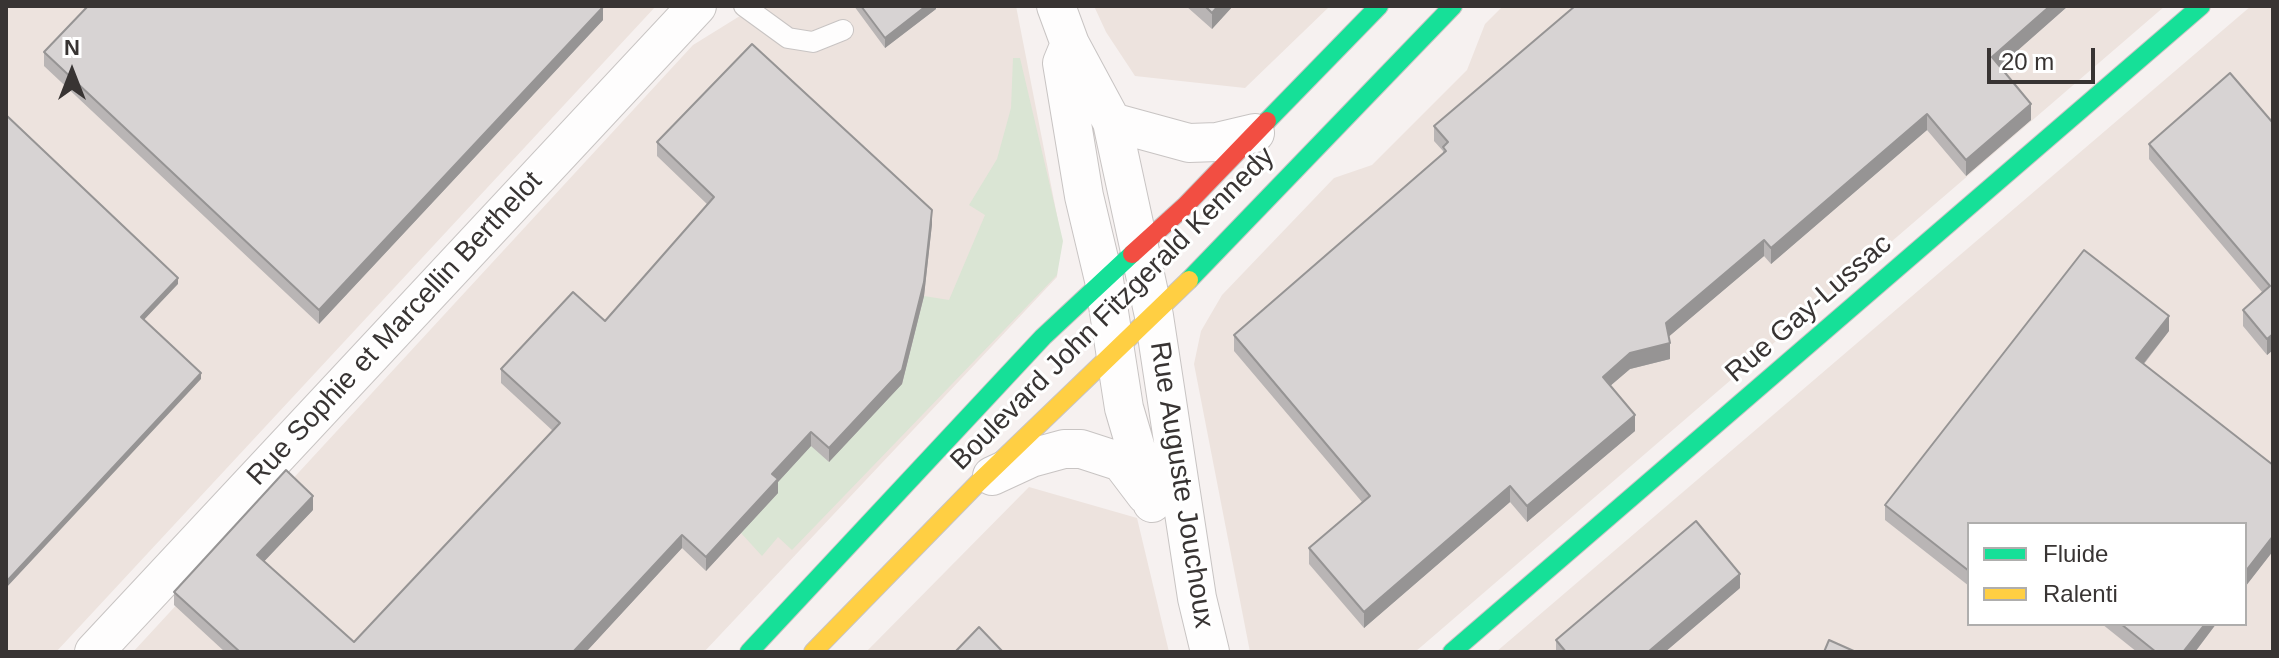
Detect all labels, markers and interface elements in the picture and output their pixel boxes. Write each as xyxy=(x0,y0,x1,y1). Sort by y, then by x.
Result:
north arrow xyxy=(32,32,112,112)
scale bar xyxy=(1991,32,2099,82)
text: N xyxy=(64,35,80,60)
text: 20 m xyxy=(2001,48,2054,75)
street label: Boulevard John Fitzgerald Kennedy xyxy=(944,140,1282,478)
street label: Rue Sophie et Marcellin Berthelot xyxy=(240,165,550,493)
street label: Rue Gay-Lussac xyxy=(1719,228,1899,390)
street label: Rue Auguste Jouchoux xyxy=(1142,339,1220,631)
legend xyxy=(1967,522,2247,626)
text: Fluide xyxy=(2043,540,2108,567)
text: Ralenti xyxy=(2043,580,2118,607)

